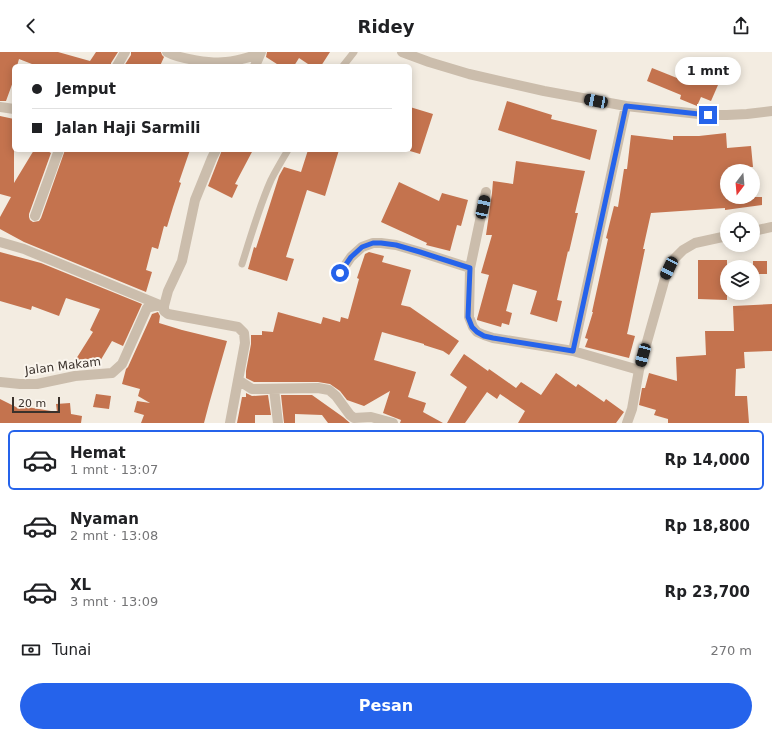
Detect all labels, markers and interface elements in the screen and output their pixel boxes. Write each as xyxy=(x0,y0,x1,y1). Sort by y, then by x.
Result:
icon: back xyxy=(20,15,42,37)
icon: share xyxy=(730,15,752,37)
text: Ridey xyxy=(358,16,414,37)
callout: 1 mnt xyxy=(675,57,741,85)
text: 1 mnt xyxy=(687,63,729,78)
text: Jemput xyxy=(56,80,116,98)
car xyxy=(583,93,609,109)
route end xyxy=(699,106,717,124)
text: Jalan Haji Sarmili xyxy=(56,119,200,137)
north arrow xyxy=(720,164,760,204)
map controls xyxy=(720,164,760,300)
car xyxy=(475,194,491,220)
button: locate xyxy=(720,212,760,252)
car xyxy=(658,255,680,281)
button: layers xyxy=(720,260,760,300)
route start xyxy=(331,264,349,282)
car xyxy=(634,342,652,368)
street label: Jalan Makam xyxy=(23,354,102,378)
scale bar xyxy=(12,395,60,414)
text: 20 m xyxy=(18,397,46,410)
icon: car xyxy=(22,442,58,478)
text: Hemat xyxy=(70,444,126,462)
text: Rp 14,000 xyxy=(665,451,750,469)
text: 1 mnt · 13:07 xyxy=(70,462,158,477)
icon: car xyxy=(22,508,58,544)
text: Nyaman xyxy=(70,510,139,528)
text: Rp 18,800 xyxy=(665,517,750,535)
text: 2 mnt · 13:08 xyxy=(70,528,158,543)
icon: car xyxy=(22,574,58,610)
text: XL xyxy=(70,576,91,594)
text: Rp 23,700 xyxy=(665,583,750,601)
text: 3 mnt · 13:09 xyxy=(70,594,158,609)
icon: cash xyxy=(20,639,42,661)
text: Tunai xyxy=(52,641,91,659)
text: 270 m xyxy=(710,643,752,658)
button: Pesan xyxy=(20,683,752,729)

